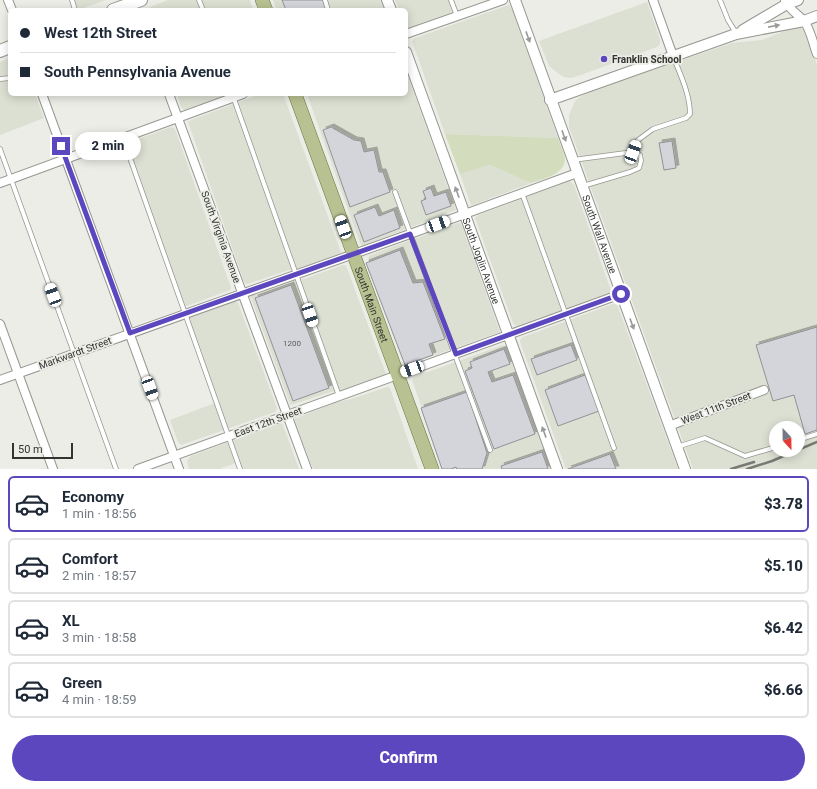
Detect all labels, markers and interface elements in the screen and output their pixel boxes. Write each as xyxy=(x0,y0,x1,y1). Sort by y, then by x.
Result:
one-way arrow xyxy=(768,23,781,29)
text: West 12th Street xyxy=(44,24,157,42)
one-way arrow xyxy=(525,31,531,43)
marker: Franklin School xyxy=(599,54,609,64)
place label: Franklin School xyxy=(612,54,682,65)
text: South Pennsylvania Avenue xyxy=(44,63,231,81)
one-way arrow xyxy=(561,131,567,143)
callout: 2 min xyxy=(75,132,141,160)
route end xyxy=(52,137,70,155)
text: 2 min xyxy=(92,138,124,153)
car xyxy=(623,139,643,165)
one-way arrow xyxy=(453,185,459,197)
street label: South Virginia Avenue xyxy=(199,189,243,285)
street label: South Wall Avenue xyxy=(581,193,619,275)
car xyxy=(333,214,353,240)
car xyxy=(425,214,451,234)
street label: South Joplin Avenue xyxy=(461,216,502,305)
street label: South Main Street xyxy=(353,265,391,344)
car xyxy=(43,282,63,308)
route start xyxy=(612,285,630,303)
car xyxy=(300,302,320,328)
one-way arrow xyxy=(629,319,635,331)
street label: Markwardt Street xyxy=(37,335,113,371)
house number: 1200 xyxy=(283,339,301,348)
car xyxy=(399,359,425,379)
car xyxy=(140,375,160,401)
street label: West 11th Street xyxy=(680,390,752,426)
street label: East 12th Street xyxy=(233,405,303,439)
north arrow xyxy=(769,421,805,457)
map controls xyxy=(769,421,805,457)
one-way arrow xyxy=(541,426,547,438)
scale bar xyxy=(12,441,73,460)
text: 50 m xyxy=(18,443,43,456)
icon: car xyxy=(14,486,50,522)
text: Economy xyxy=(62,488,124,506)
text: $3.78 xyxy=(764,495,803,513)
text: 1 min · 18:56 xyxy=(62,506,137,521)
icon: car xyxy=(14,548,50,584)
text: Comfort xyxy=(62,550,118,568)
text: $5.10 xyxy=(764,557,803,575)
text: 2 min · 18:57 xyxy=(62,568,137,583)
icon: car xyxy=(14,610,50,646)
text: XL xyxy=(62,612,80,630)
text: $6.42 xyxy=(764,619,803,637)
text: 3 min · 18:58 xyxy=(62,630,137,645)
icon: car xyxy=(14,672,50,708)
text: Green xyxy=(62,674,102,692)
text: $6.66 xyxy=(764,681,803,699)
text: 4 min · 18:59 xyxy=(62,692,137,707)
button: Confirm xyxy=(12,735,805,781)

